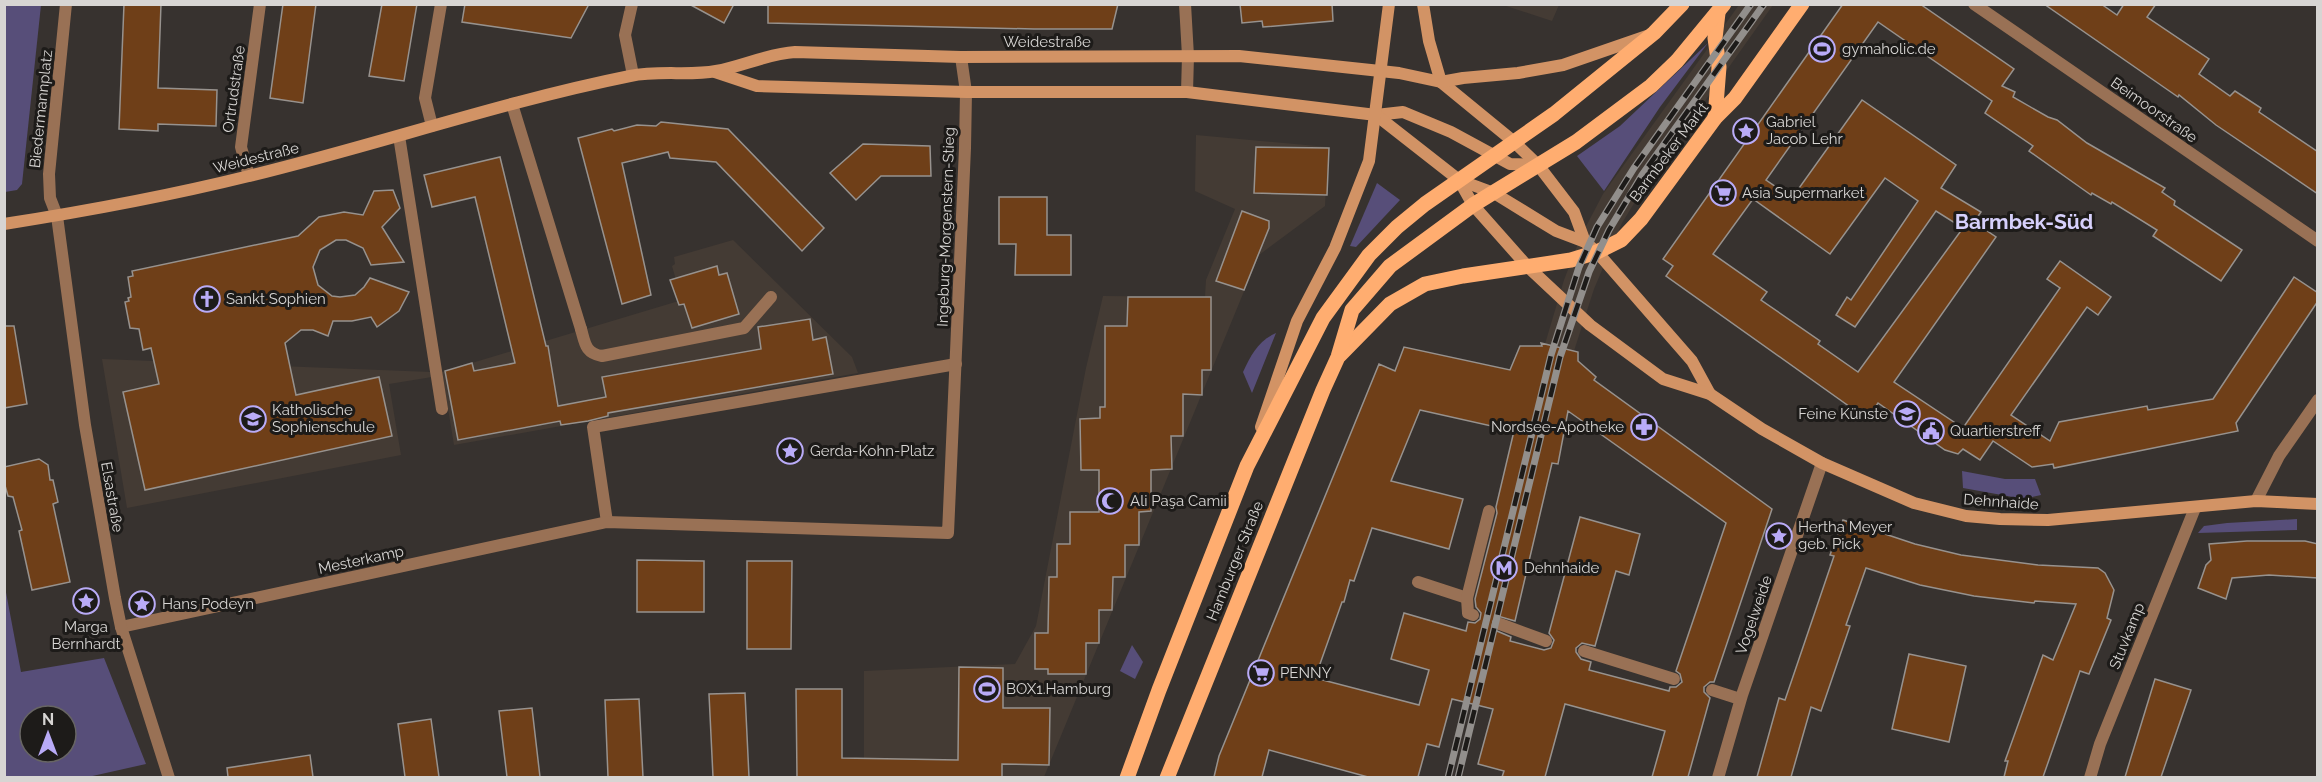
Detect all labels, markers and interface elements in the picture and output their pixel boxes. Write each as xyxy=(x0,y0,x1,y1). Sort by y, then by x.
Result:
street label: Weidestraße xyxy=(1003,33,1091,51)
sports icon: gymaholic.de xyxy=(1807,34,1837,64)
place label: gymaholic.de xyxy=(1842,40,1936,58)
street label: Ortrudstraße xyxy=(219,44,249,134)
street label: Biedermannplatz xyxy=(26,49,56,169)
street label: Beimoorstraße xyxy=(2107,73,2201,147)
street label: Barmbeker Markt xyxy=(1626,99,1712,205)
place label: Gabriel Jacob Lehr xyxy=(1766,113,1844,148)
place icon: Gabriel Jacob Lehr xyxy=(1731,116,1761,146)
street label: Ingeburg-Morgenstern-Stieg xyxy=(934,127,958,327)
street label: Weidestraße xyxy=(211,139,301,177)
supermarket icon: Asia Supermarket xyxy=(1708,178,1738,208)
place label: Asia Supermarket xyxy=(1742,184,1864,202)
district label: Barmbek-Süd xyxy=(1955,209,2093,234)
church icon: Sankt Sophien xyxy=(192,284,222,314)
place label: Sankt Sophien xyxy=(226,290,326,308)
school or university icon: Feine Künste xyxy=(1892,399,1922,429)
place label: Katholische Sophienschule xyxy=(272,401,375,436)
school or university icon: Katholische Sophienschule xyxy=(238,404,268,434)
place label: Feine Künste xyxy=(1798,405,1888,423)
pharmacy icon: Nordsee-Apotheke xyxy=(1629,412,1659,442)
public building icon: Quartierstreff xyxy=(1916,416,1946,446)
place label: Nordsee-Apotheke xyxy=(1491,418,1624,436)
place label: Quartierstreff xyxy=(1950,422,2041,440)
place icon: Gerda-Kohn-Platz xyxy=(775,436,805,466)
place label: Gerda-Kohn-Platz xyxy=(810,442,934,460)
street label: Elsastraße xyxy=(97,460,127,534)
mosque icon: Ali Paşa Camii xyxy=(1095,486,1125,516)
street label: Dehnhaide xyxy=(1963,490,2039,514)
place label: Ali Paşa Camii xyxy=(1130,492,1227,510)
street label: Hamburger Straße xyxy=(1203,498,1267,623)
place label: Hertha Meyer geb. Pick xyxy=(1798,518,1893,553)
place icon: Hertha Meyer geb. Pick xyxy=(1764,521,1794,551)
street label: Mesterkamp xyxy=(316,542,406,578)
metro station icon: Dehnhaide xyxy=(1489,553,1519,583)
place label: Dehnhaide xyxy=(1524,559,1600,577)
street label: Vogelweide xyxy=(1732,573,1776,657)
place icon: Marga Bernhardt xyxy=(71,586,101,616)
place icon: Hans Podeyn xyxy=(127,589,157,619)
place label: Hans Podeyn xyxy=(162,595,254,613)
street label: Stuvkamp xyxy=(2106,600,2148,672)
place label: Marga Bernhardt xyxy=(51,618,121,653)
supermarket icon: PENNY xyxy=(1246,658,1276,688)
place label: PENNY xyxy=(1280,664,1332,682)
sports icon: BOX1.Hamburg xyxy=(972,674,1002,704)
place label: BOX1.Hamburg xyxy=(1006,680,1111,698)
north arrow xyxy=(18,704,78,764)
text: N xyxy=(42,710,54,729)

